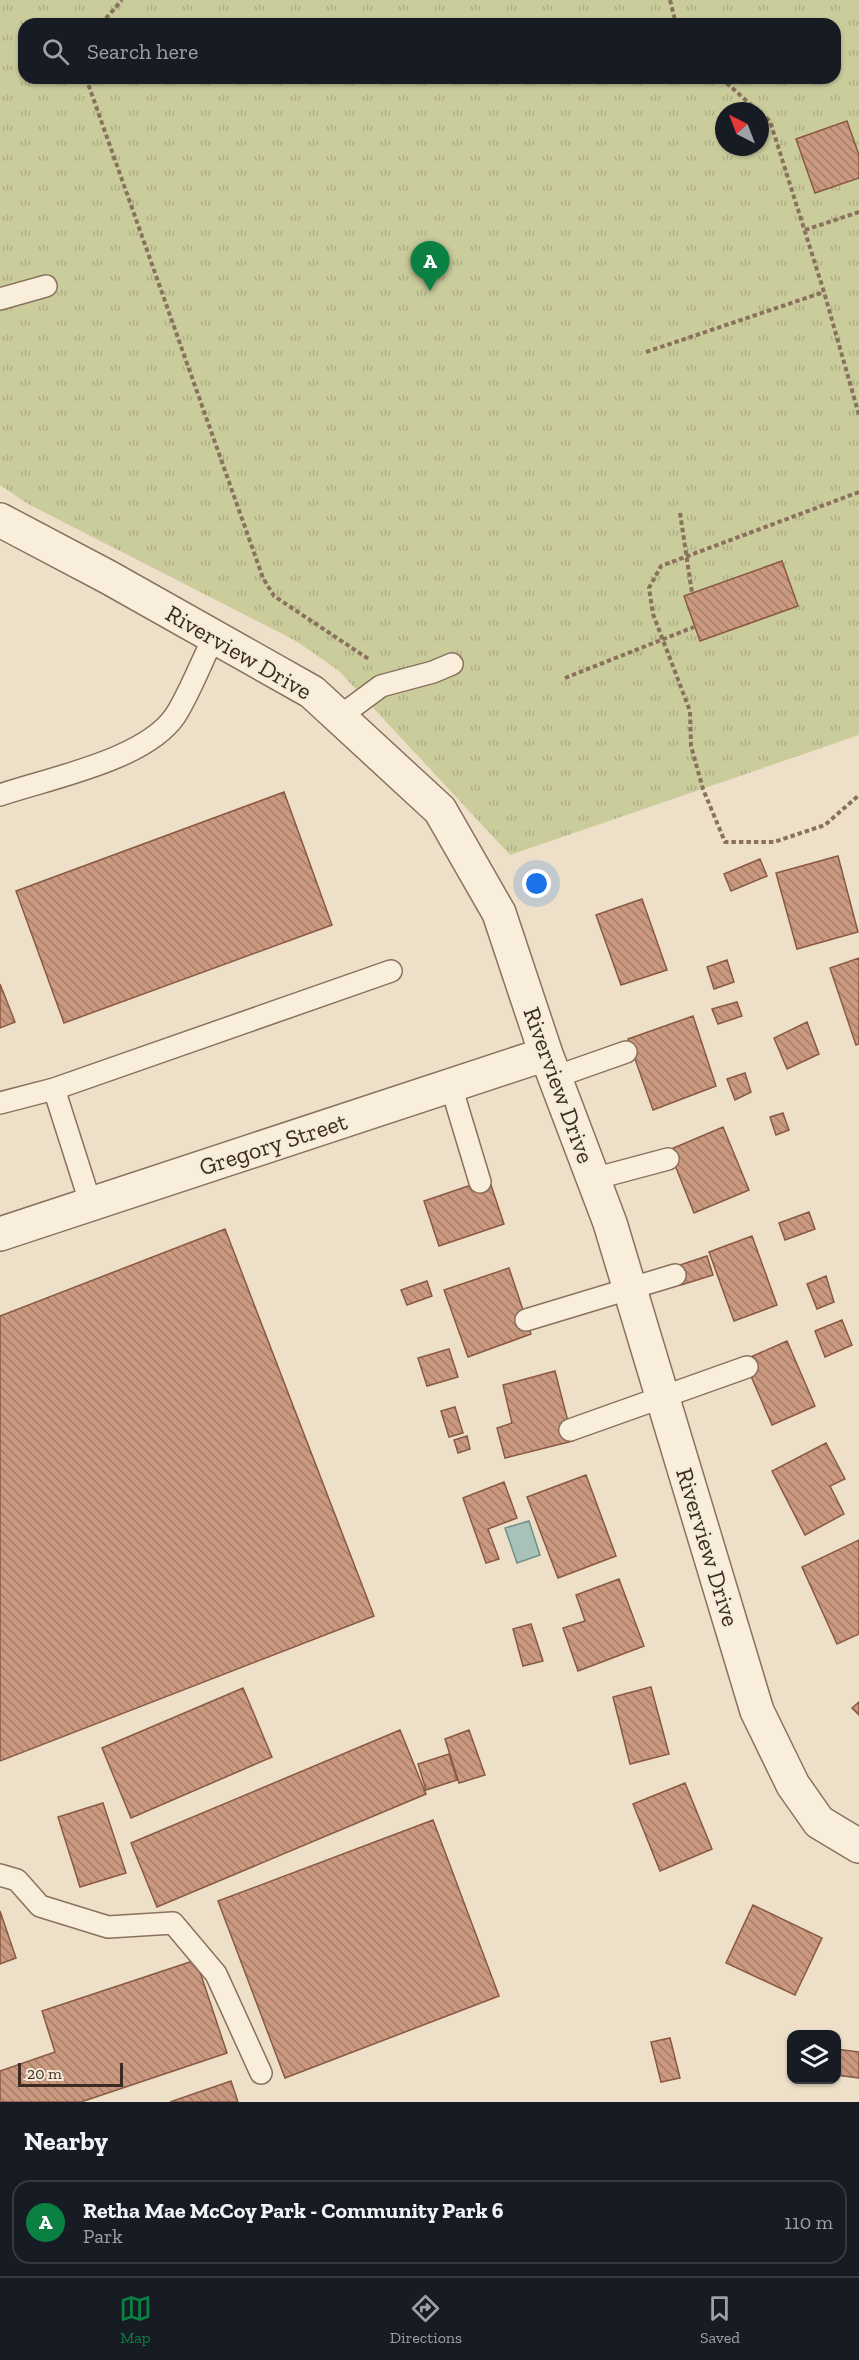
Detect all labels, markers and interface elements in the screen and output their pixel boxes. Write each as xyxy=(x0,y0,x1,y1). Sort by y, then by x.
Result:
search box xyxy=(18,18,841,84)
icon: search xyxy=(39,35,72,68)
text: Search here xyxy=(87,38,198,65)
north arrow xyxy=(715,102,769,156)
pin: A xyxy=(410,242,450,291)
street label: Riverview Drive xyxy=(161,598,317,706)
your location xyxy=(522,869,551,898)
street label: Riverview Drive xyxy=(517,1003,601,1167)
street label: Gregory Street xyxy=(195,1106,351,1182)
street label: Riverview Drive xyxy=(670,1464,746,1630)
map controls xyxy=(787,2030,841,2084)
button: layers xyxy=(787,2030,841,2084)
scale bar xyxy=(18,2060,123,2088)
text: 20 m xyxy=(27,2064,62,2083)
text: Nearby xyxy=(24,2125,108,2157)
text: Retha Mae McCoy Park - Community Park 6 xyxy=(83,2197,504,2224)
text: A xyxy=(39,2210,52,2234)
text: 110 m xyxy=(784,2210,833,2234)
text: Park xyxy=(83,2224,123,2248)
tab: Map xyxy=(119,2292,152,2347)
tab: Directions xyxy=(390,2292,462,2347)
tab: Saved xyxy=(700,2292,740,2347)

